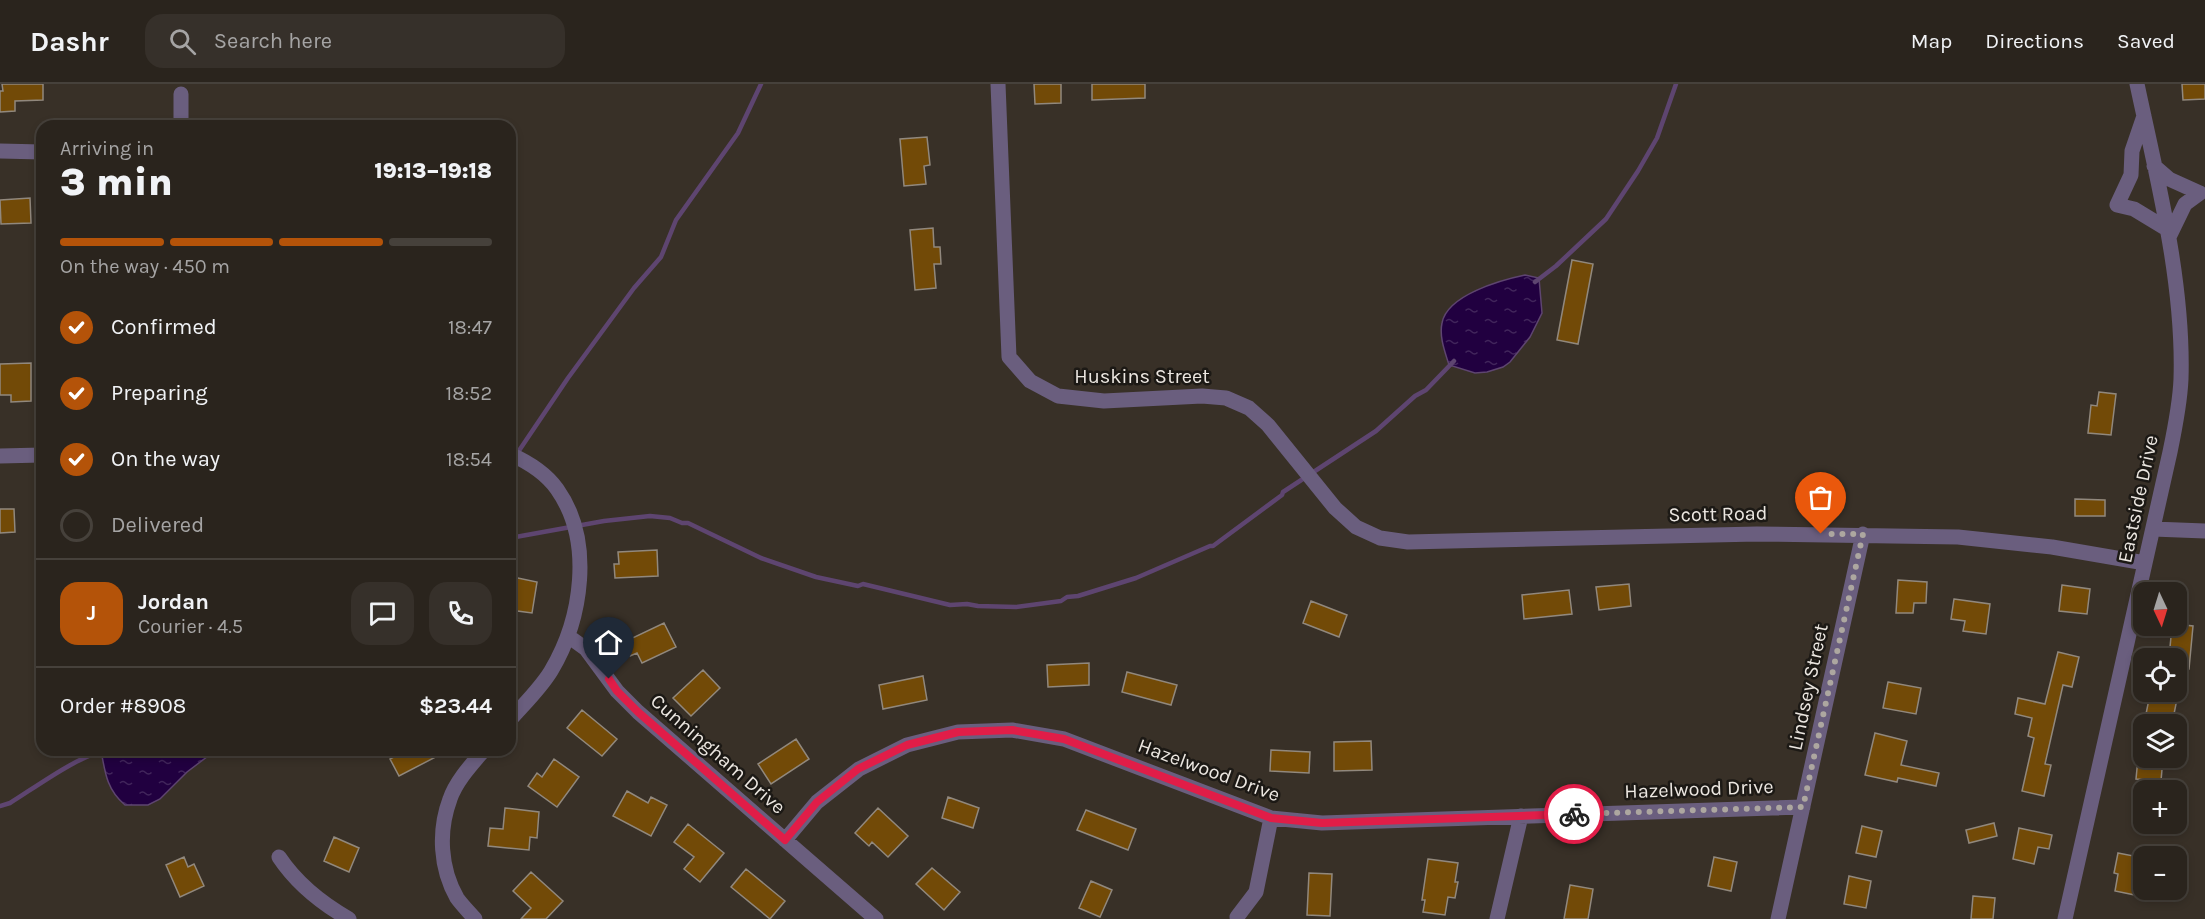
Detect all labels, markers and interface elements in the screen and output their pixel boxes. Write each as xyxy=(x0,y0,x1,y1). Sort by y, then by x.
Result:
search box xyxy=(145,14,565,68)
text: Dashr xyxy=(30,25,109,58)
icon: search xyxy=(166,25,199,58)
text: Search here xyxy=(214,28,332,54)
text: Map xyxy=(1911,29,1952,53)
text: Directions xyxy=(1985,29,2084,53)
text: Saved xyxy=(2117,29,2175,53)
text: Arriving in xyxy=(60,137,154,160)
text: 19:13–19:18 xyxy=(374,158,492,184)
text: 3 min xyxy=(60,159,173,205)
text: On the way · 450 m xyxy=(60,255,230,278)
icon: check xyxy=(60,311,93,344)
text: Confirmed xyxy=(111,314,217,340)
text: 18:47 xyxy=(448,316,492,339)
street label: Huskins Street xyxy=(1074,365,1210,388)
icon: check xyxy=(60,377,93,410)
text: Preparing xyxy=(111,380,208,406)
text: 18:52 xyxy=(446,382,492,405)
street label: Eastside Drive xyxy=(2113,433,2163,565)
icon: check xyxy=(60,443,93,476)
text: On the way xyxy=(111,446,220,472)
text: 18:54 xyxy=(446,448,492,471)
pin xyxy=(1795,472,1846,534)
icon: bag xyxy=(1804,481,1837,514)
street label: Scott Road xyxy=(1668,502,1768,526)
text: Delivered xyxy=(111,512,204,538)
button: chat xyxy=(351,582,414,645)
button: phone xyxy=(429,582,492,645)
north arrow xyxy=(2133,582,2187,636)
map controls xyxy=(2133,582,2187,900)
text: Jordan xyxy=(138,589,209,615)
text: J xyxy=(87,600,96,626)
text: Courier · 4.5 xyxy=(138,615,243,638)
pin xyxy=(583,617,634,679)
street label: Lindsey Street xyxy=(1783,621,1833,752)
icon: home xyxy=(592,626,625,659)
button: locate xyxy=(2133,648,2187,702)
street label: Cunningham Drive xyxy=(646,689,790,819)
text: Order #8908 xyxy=(60,693,186,719)
text: $23.44 xyxy=(419,693,492,719)
button: layers xyxy=(2133,714,2187,768)
street label: Hazelwood Drive xyxy=(1135,734,1283,806)
street label: Hazelwood Drive xyxy=(1624,775,1774,803)
button: + xyxy=(2133,780,2187,834)
courier xyxy=(1544,784,1604,844)
icon: bike xyxy=(1558,798,1591,831)
button: − xyxy=(2133,846,2187,900)

